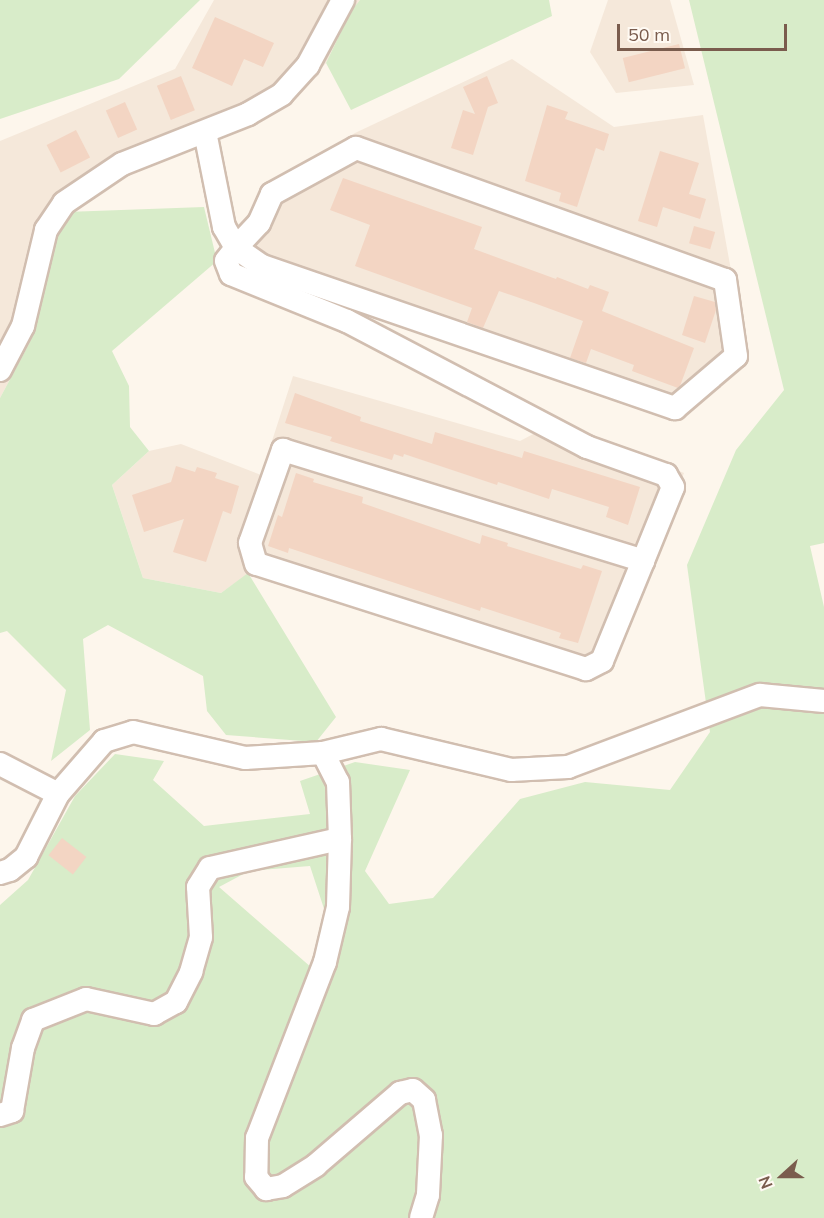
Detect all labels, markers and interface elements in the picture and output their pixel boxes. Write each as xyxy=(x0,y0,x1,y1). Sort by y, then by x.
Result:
scale bar xyxy=(620,12,790,50)
text: 50 m xyxy=(628,23,670,46)
north arrow xyxy=(752,1146,812,1206)
text: N xyxy=(754,1173,777,1192)

